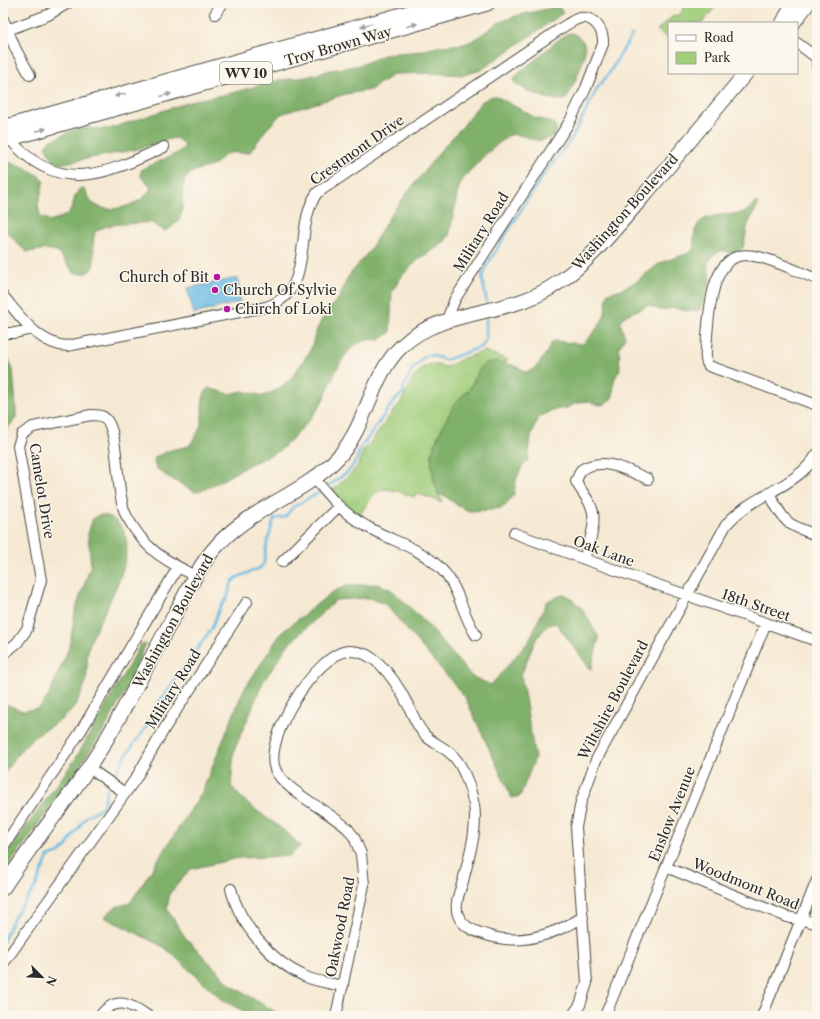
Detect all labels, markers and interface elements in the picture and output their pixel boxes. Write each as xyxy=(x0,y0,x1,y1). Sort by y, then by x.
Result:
street label: Troy Brown Way xyxy=(282,22,394,70)
one-way arrow xyxy=(360,22,372,28)
one-way arrow xyxy=(406,22,418,28)
legend xyxy=(668,22,798,74)
text: Road xyxy=(704,30,734,45)
text: Park xyxy=(704,50,731,65)
road number: WV 10 xyxy=(220,62,272,84)
one-way arrow xyxy=(114,92,126,98)
one-way arrow xyxy=(160,92,172,98)
street label: Crestmont Drive xyxy=(306,111,408,189)
one-way arrow xyxy=(35,127,47,133)
street label: Washington Boulevard xyxy=(567,150,682,275)
street label: Military Road xyxy=(449,188,513,275)
place label: Church of Bit xyxy=(119,268,209,286)
marker: Church of Bit xyxy=(212,272,222,282)
place label: Church Of Sylvie xyxy=(223,281,337,299)
marker: Church Of Sylvie xyxy=(210,285,220,295)
place label: Chirch of Loki xyxy=(235,300,332,318)
marker: Chirch of Loki xyxy=(222,304,232,314)
street label: Camelot Drive xyxy=(26,442,58,540)
street label: Oak Lane xyxy=(571,532,637,570)
street label: Washington Boulevard xyxy=(128,551,218,692)
street label: 18th Street xyxy=(719,585,793,625)
street label: Wiltshire Boulevard xyxy=(573,637,652,764)
street label: Military Road xyxy=(141,645,205,732)
street label: Enslow Avenue xyxy=(645,764,699,864)
street label: Woodmont Road xyxy=(689,854,802,914)
street label: Oakwood Road xyxy=(321,875,359,979)
north arrow xyxy=(22,957,62,997)
text: N xyxy=(43,974,59,989)

